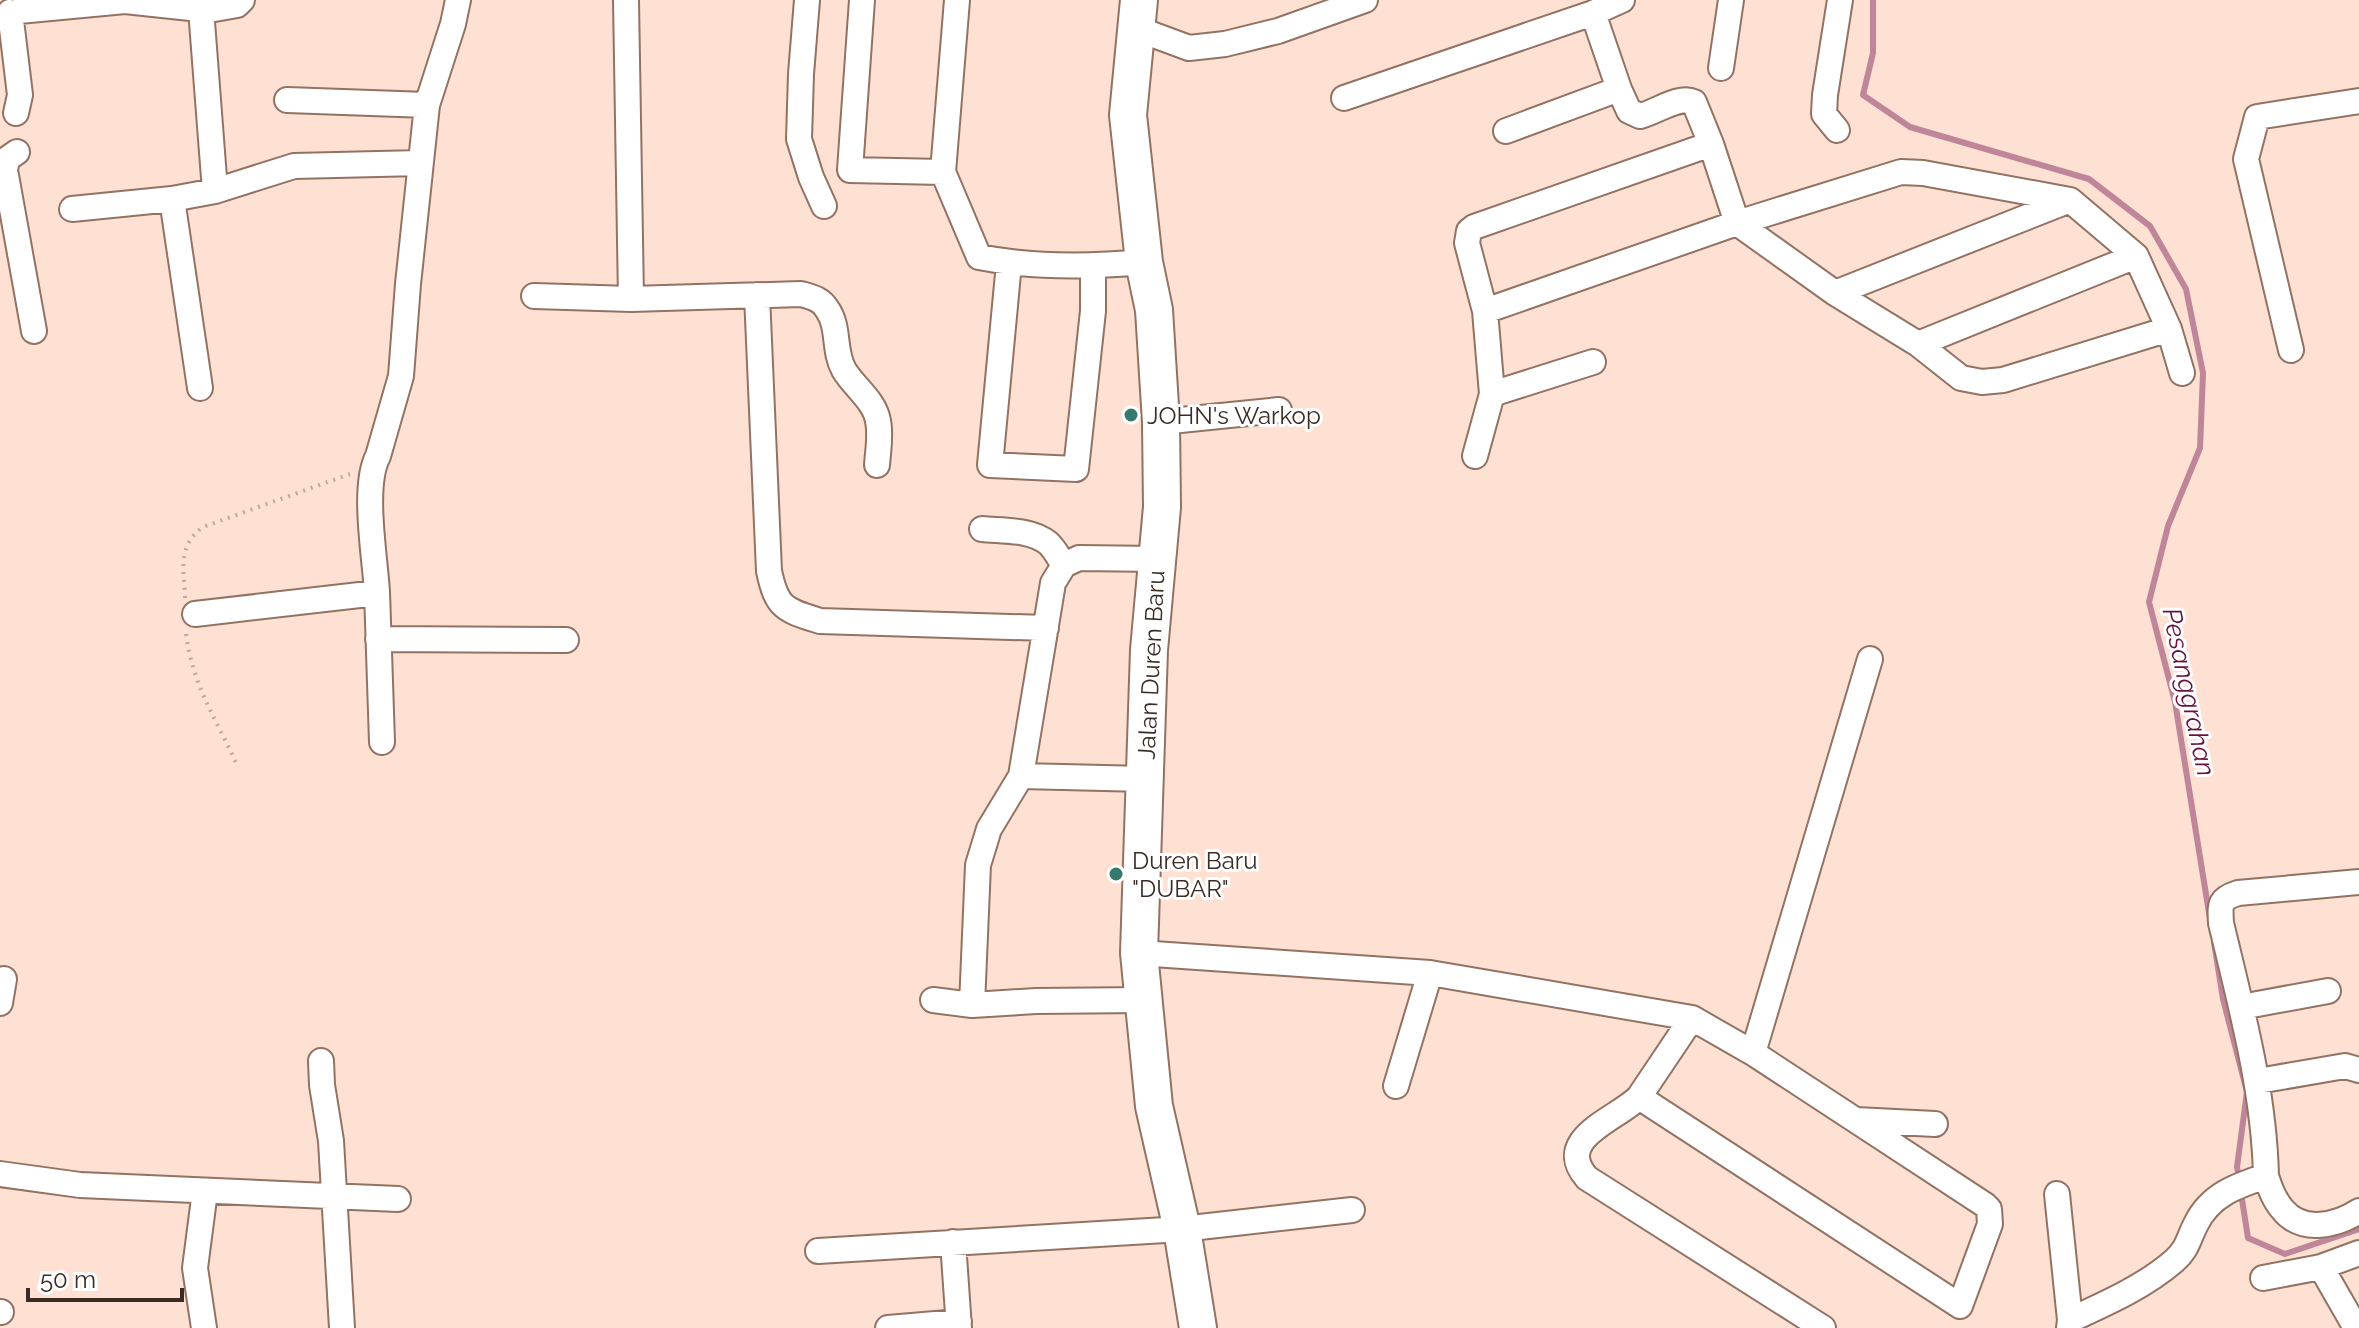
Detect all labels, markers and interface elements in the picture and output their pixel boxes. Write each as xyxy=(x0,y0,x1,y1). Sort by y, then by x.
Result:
place label: JOHN's Warkop xyxy=(1147,401,1321,430)
marker: JOHN's Warkop xyxy=(1122,406,1140,424)
street label: Jalan Duren Baru xyxy=(1132,570,1170,760)
water label: Pesanggrahan xyxy=(2157,605,2221,779)
place label: Duren Baru "DUBAR" xyxy=(1132,846,1257,903)
marker: Duren Baru "DUBAR" xyxy=(1107,865,1125,883)
scale bar xyxy=(28,1252,182,1302)
text: 50 m xyxy=(40,1265,96,1294)

